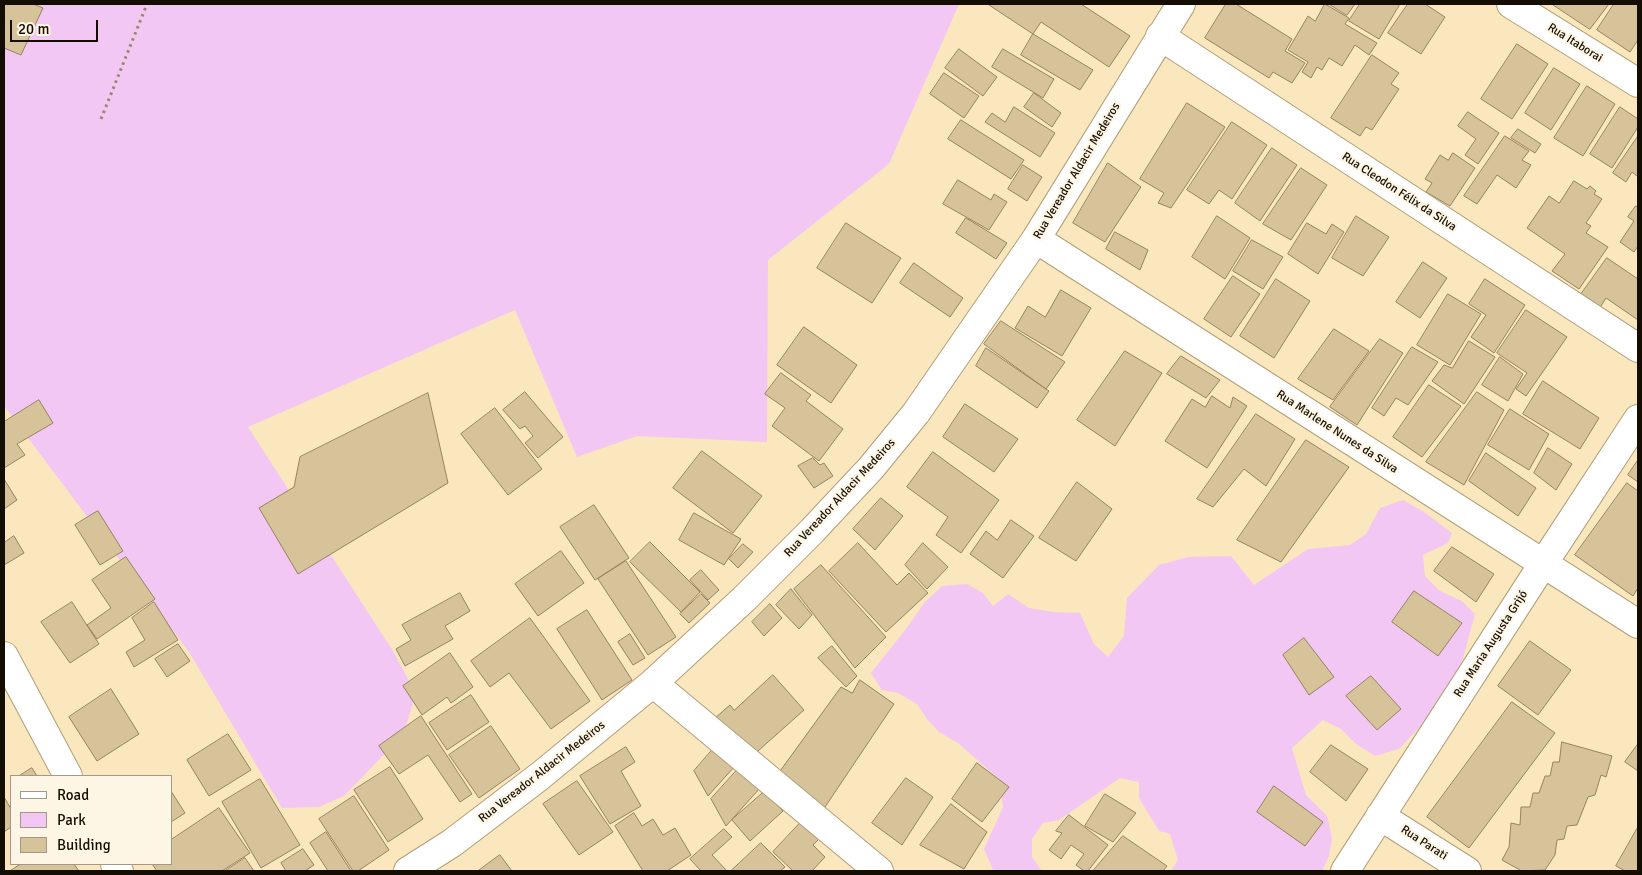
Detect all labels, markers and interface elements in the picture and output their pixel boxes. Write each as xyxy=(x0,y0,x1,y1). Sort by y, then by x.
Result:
scale bar xyxy=(12,10,100,42)
text: 20 m xyxy=(18,20,49,38)
street label: Rua Itaborai xyxy=(1545,20,1605,66)
street label: Rua Vereador Aldacir Medeiros xyxy=(1031,100,1123,242)
street label: Rua Cleodon Félix da Silva xyxy=(1339,150,1459,234)
street label: Rua Marlene Nunes da Silva xyxy=(1273,387,1401,477)
street label: Rua Vereador Aldacir Medeiros xyxy=(781,436,899,560)
street label: Rua Maria Augusta Grijó xyxy=(1451,588,1531,700)
street label: Rua Vereador Aldacir Medeiros xyxy=(476,718,608,826)
legend xyxy=(10,775,172,865)
text: Road xyxy=(57,786,89,804)
text: Park xyxy=(57,811,86,829)
street label: Rua Parati xyxy=(1398,823,1450,863)
text: Building xyxy=(57,836,111,854)

